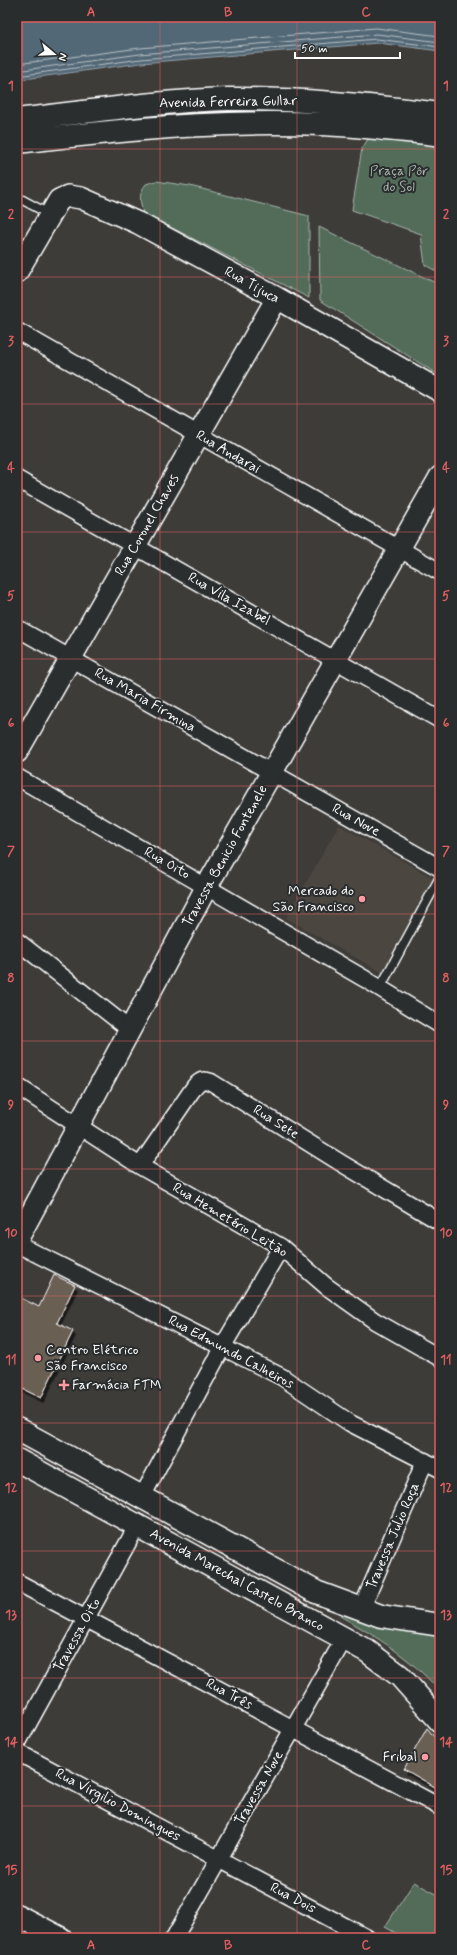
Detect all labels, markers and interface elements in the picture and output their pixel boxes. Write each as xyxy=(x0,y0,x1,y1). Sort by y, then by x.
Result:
text: A xyxy=(87,4,95,21)
text: B xyxy=(224,4,233,21)
text: C xyxy=(361,4,371,21)
north arrow xyxy=(34,34,74,74)
scale bar xyxy=(295,34,400,60)
text: 50 m xyxy=(301,41,328,57)
text: N xyxy=(55,51,70,63)
text: 1 xyxy=(8,78,14,95)
text: 1 xyxy=(443,78,449,95)
street label: Avenida Ferreira Gullar xyxy=(159,92,297,112)
park label: Praça Pôr do Sol xyxy=(370,162,428,196)
text: 2 xyxy=(8,206,15,223)
text: 2 xyxy=(443,206,450,223)
street label: Rua Tijuca xyxy=(221,262,283,308)
text: 3 xyxy=(8,333,14,350)
text: 3 xyxy=(443,333,449,350)
street label: Rua Andarai xyxy=(192,426,264,478)
text: 4 xyxy=(7,460,15,477)
text: 4 xyxy=(442,460,450,477)
street label: Rua Coronel Chaves xyxy=(111,471,184,579)
street label: Rua Vila Izabel xyxy=(185,568,273,630)
text: 5 xyxy=(7,588,15,605)
text: 5 xyxy=(442,588,450,605)
street label: Rua Maria Firmina xyxy=(91,664,199,736)
text: 6 xyxy=(8,715,15,732)
text: 6 xyxy=(443,715,450,732)
street label: Travessa Benicio Fontenele xyxy=(178,782,272,930)
street label: Rua Nove xyxy=(329,799,383,841)
text: 7 xyxy=(7,843,15,860)
street label: Rua Oito xyxy=(141,843,193,883)
text: 7 xyxy=(442,843,450,860)
place label: Mercado do São Francisco xyxy=(273,882,354,916)
marker: Mercado do São Francisco xyxy=(357,894,367,904)
text: 8 xyxy=(7,970,15,987)
text: 8 xyxy=(442,970,450,987)
text: 9 xyxy=(8,1097,15,1114)
text: 9 xyxy=(443,1097,450,1114)
street label: Rua Sete xyxy=(249,1101,303,1143)
street label: Rua Hemetério Leitão xyxy=(169,1179,291,1261)
text: 10 xyxy=(4,1225,18,1242)
text: 10 xyxy=(439,1225,453,1242)
street label: Rua Edmundo Calheiros xyxy=(165,1311,297,1393)
place label: Centro Elétrico São Francisco xyxy=(46,1341,139,1375)
text: 11 xyxy=(5,1352,17,1369)
text: 11 xyxy=(440,1352,452,1369)
marker: Centro Elétrico São Francisco xyxy=(33,1353,43,1363)
place label: Farmácia FTM xyxy=(72,1376,162,1394)
marker: Farmácia FTM xyxy=(59,1380,69,1390)
text: 12 xyxy=(5,1480,17,1497)
street label: Travessa Julio Roça xyxy=(362,1480,424,1592)
text: 12 xyxy=(440,1480,452,1497)
street label: Avenida Marechal Castelo Branco xyxy=(147,1524,327,1636)
street label: Travessa Oito xyxy=(49,1595,105,1675)
text: 13 xyxy=(5,1607,17,1624)
text: 13 xyxy=(440,1607,452,1624)
street label: Rua Três xyxy=(203,1674,255,1714)
text: 14 xyxy=(4,1734,18,1751)
text: 14 xyxy=(439,1734,453,1751)
street label: Travessa Nove xyxy=(230,1748,288,1828)
place label: Fribal xyxy=(383,1748,417,1766)
marker: Fribal xyxy=(420,1752,430,1762)
street label: Rua Virgilio Domingues xyxy=(52,1764,184,1847)
text: 15 xyxy=(5,1862,17,1879)
text: 15 xyxy=(440,1862,452,1879)
street label: Rua Dois xyxy=(267,1878,319,1918)
text: A xyxy=(87,1937,95,1954)
text: B xyxy=(224,1937,233,1954)
text: C xyxy=(361,1937,371,1954)

